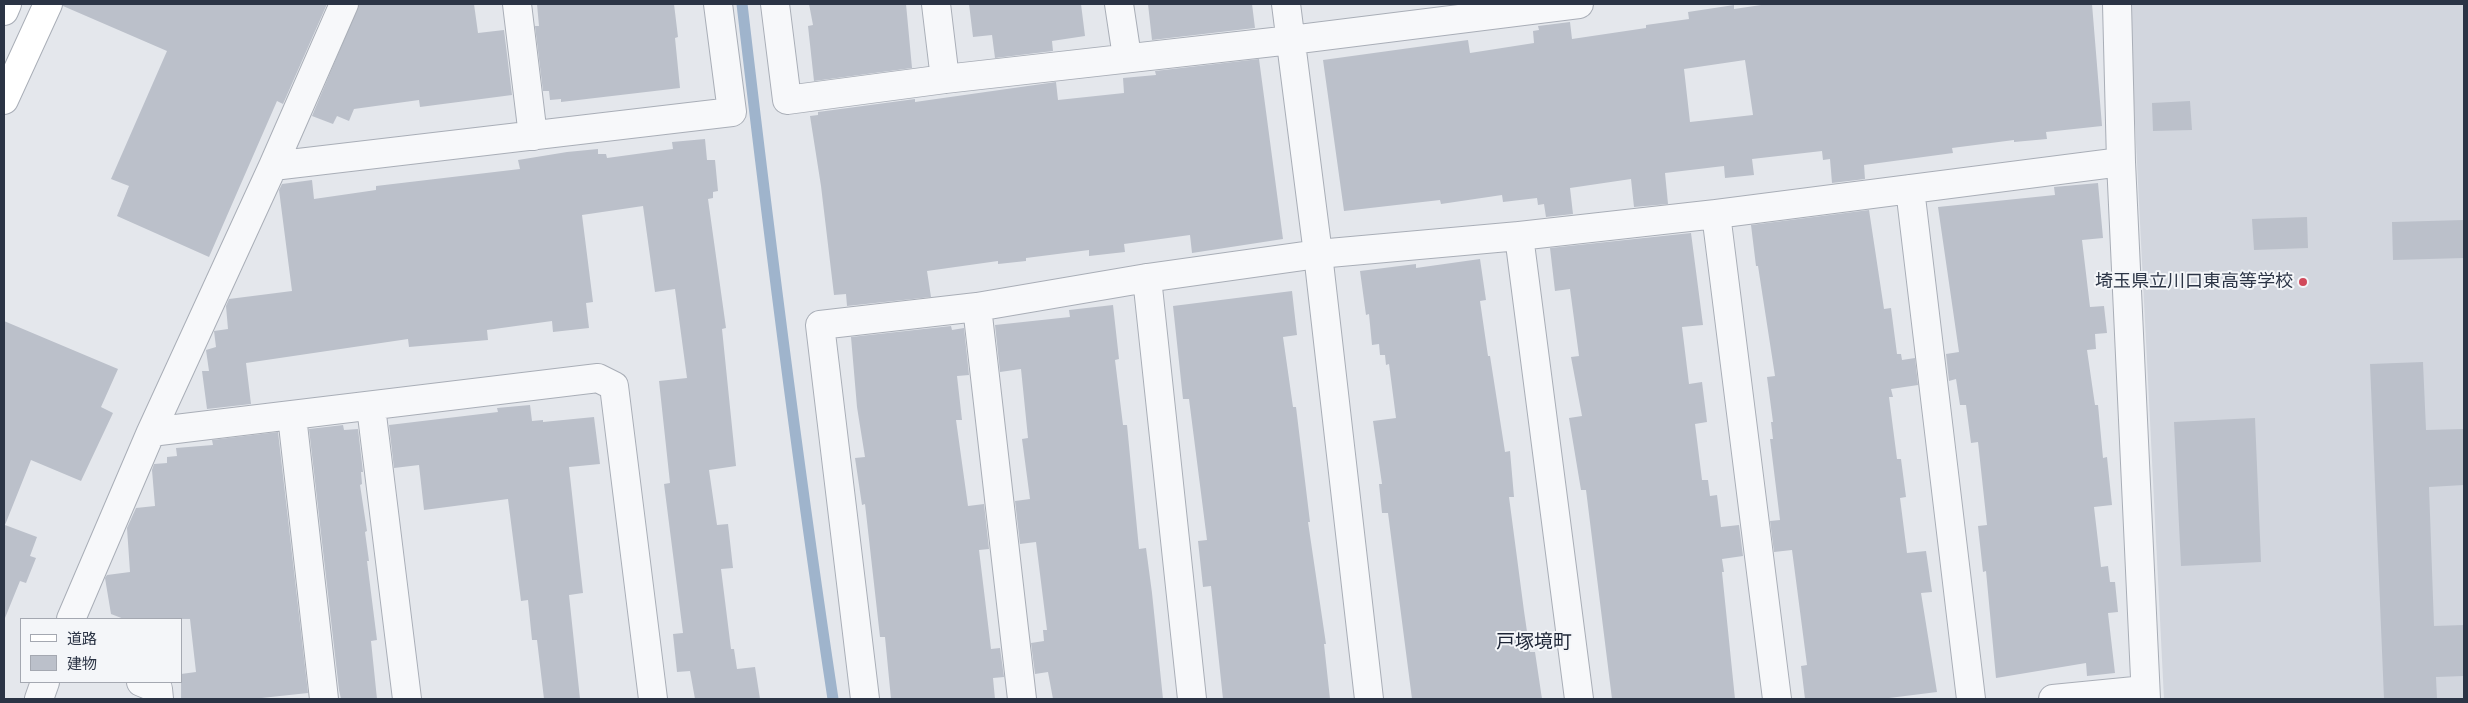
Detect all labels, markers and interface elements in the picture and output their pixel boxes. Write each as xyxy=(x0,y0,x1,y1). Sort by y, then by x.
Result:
place label: 埼玉県立川口東高等学校 xyxy=(2095,271,2293,293)
marker: 埼玉県立川口東高等学校 xyxy=(2297,276,2309,288)
legend xyxy=(20,618,182,683)
text: 道路 xyxy=(67,630,97,648)
district label: 戸塚境町 xyxy=(1496,631,1572,653)
text: 建物 xyxy=(67,655,97,673)

